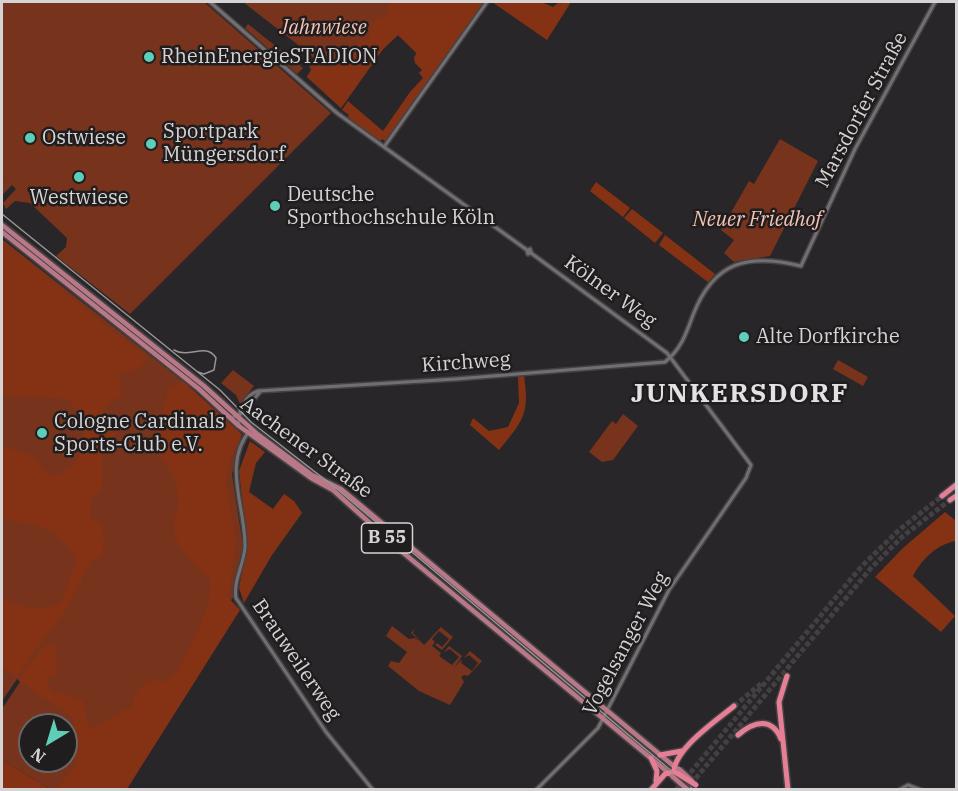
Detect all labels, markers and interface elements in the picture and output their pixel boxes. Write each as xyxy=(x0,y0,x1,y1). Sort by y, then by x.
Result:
park label: Jahnwiese xyxy=(279,16,367,40)
street label: Marsdorfer Straße xyxy=(811,28,913,192)
place label: RheinEnergieSTADION xyxy=(161,45,378,69)
marker: RheinEnergieSTADION xyxy=(142,50,156,64)
place label: Sportpark Müngersdorf xyxy=(163,120,285,167)
place label: Ostwiese xyxy=(42,126,126,150)
marker: Ostwiese xyxy=(23,131,37,145)
marker: Sportpark Müngersdorf xyxy=(144,137,158,151)
marker: Westwiese xyxy=(72,170,86,184)
place label: Deutsche Sporthochschule Köln xyxy=(287,183,495,230)
place label: Westwiese xyxy=(30,186,128,210)
marker: Deutsche Sporthochschule Köln xyxy=(268,199,282,213)
park label: Neuer Friedhof xyxy=(693,208,821,232)
street label: Kölner Weg xyxy=(559,251,661,333)
place label: Alte Dorfkirche xyxy=(756,325,900,349)
marker: Alte Dorfkirche xyxy=(737,330,751,344)
street label: Kirchweg xyxy=(421,348,511,378)
district label: JUNKERSDORF xyxy=(631,378,849,410)
street label: Aachener Straße xyxy=(235,392,377,504)
place label: Cologne Cardinals Sports-Club e.V. xyxy=(54,410,225,457)
marker: Cologne Cardinals Sports-Club e.V. xyxy=(35,426,49,440)
road number: B 55 xyxy=(362,523,412,553)
street label: Vogelsanger Weg xyxy=(578,568,674,720)
street label: Brauweilerweg xyxy=(247,595,345,725)
north arrow xyxy=(18,713,78,773)
text: N xyxy=(27,744,49,767)

